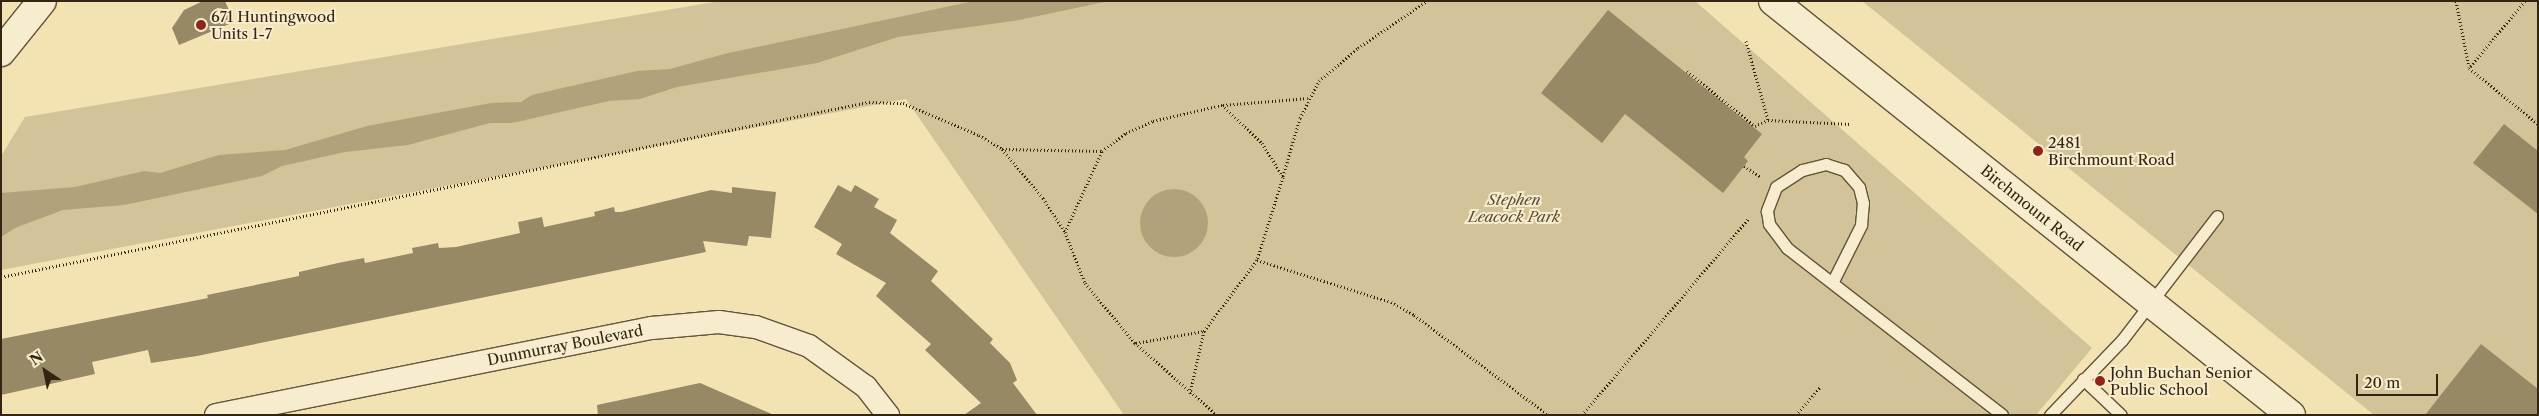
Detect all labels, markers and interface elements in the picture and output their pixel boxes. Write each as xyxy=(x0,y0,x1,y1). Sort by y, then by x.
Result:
place label: 671 Huntingwood Units 1-7 xyxy=(211,7,335,42)
marker: 671 Huntingwood Units 1-7 xyxy=(195,19,207,31)
place label: 2481 Birchmount Road xyxy=(2048,133,2175,168)
marker: 2481 Birchmount Road xyxy=(2032,145,2044,157)
street label: Birchmount Road xyxy=(1977,161,2087,255)
park label: Stephen Leacock Park xyxy=(1468,190,1560,225)
street label: Dunmurray Boulevard xyxy=(485,321,645,369)
north arrow xyxy=(20,346,70,396)
text: N xyxy=(27,348,47,369)
place label: John Buchan Senior Public School xyxy=(2110,363,2252,398)
scale bar xyxy=(2359,364,2442,396)
text: 20 m xyxy=(2364,373,2400,392)
marker: John Buchan Senior Public School xyxy=(2094,375,2106,387)

